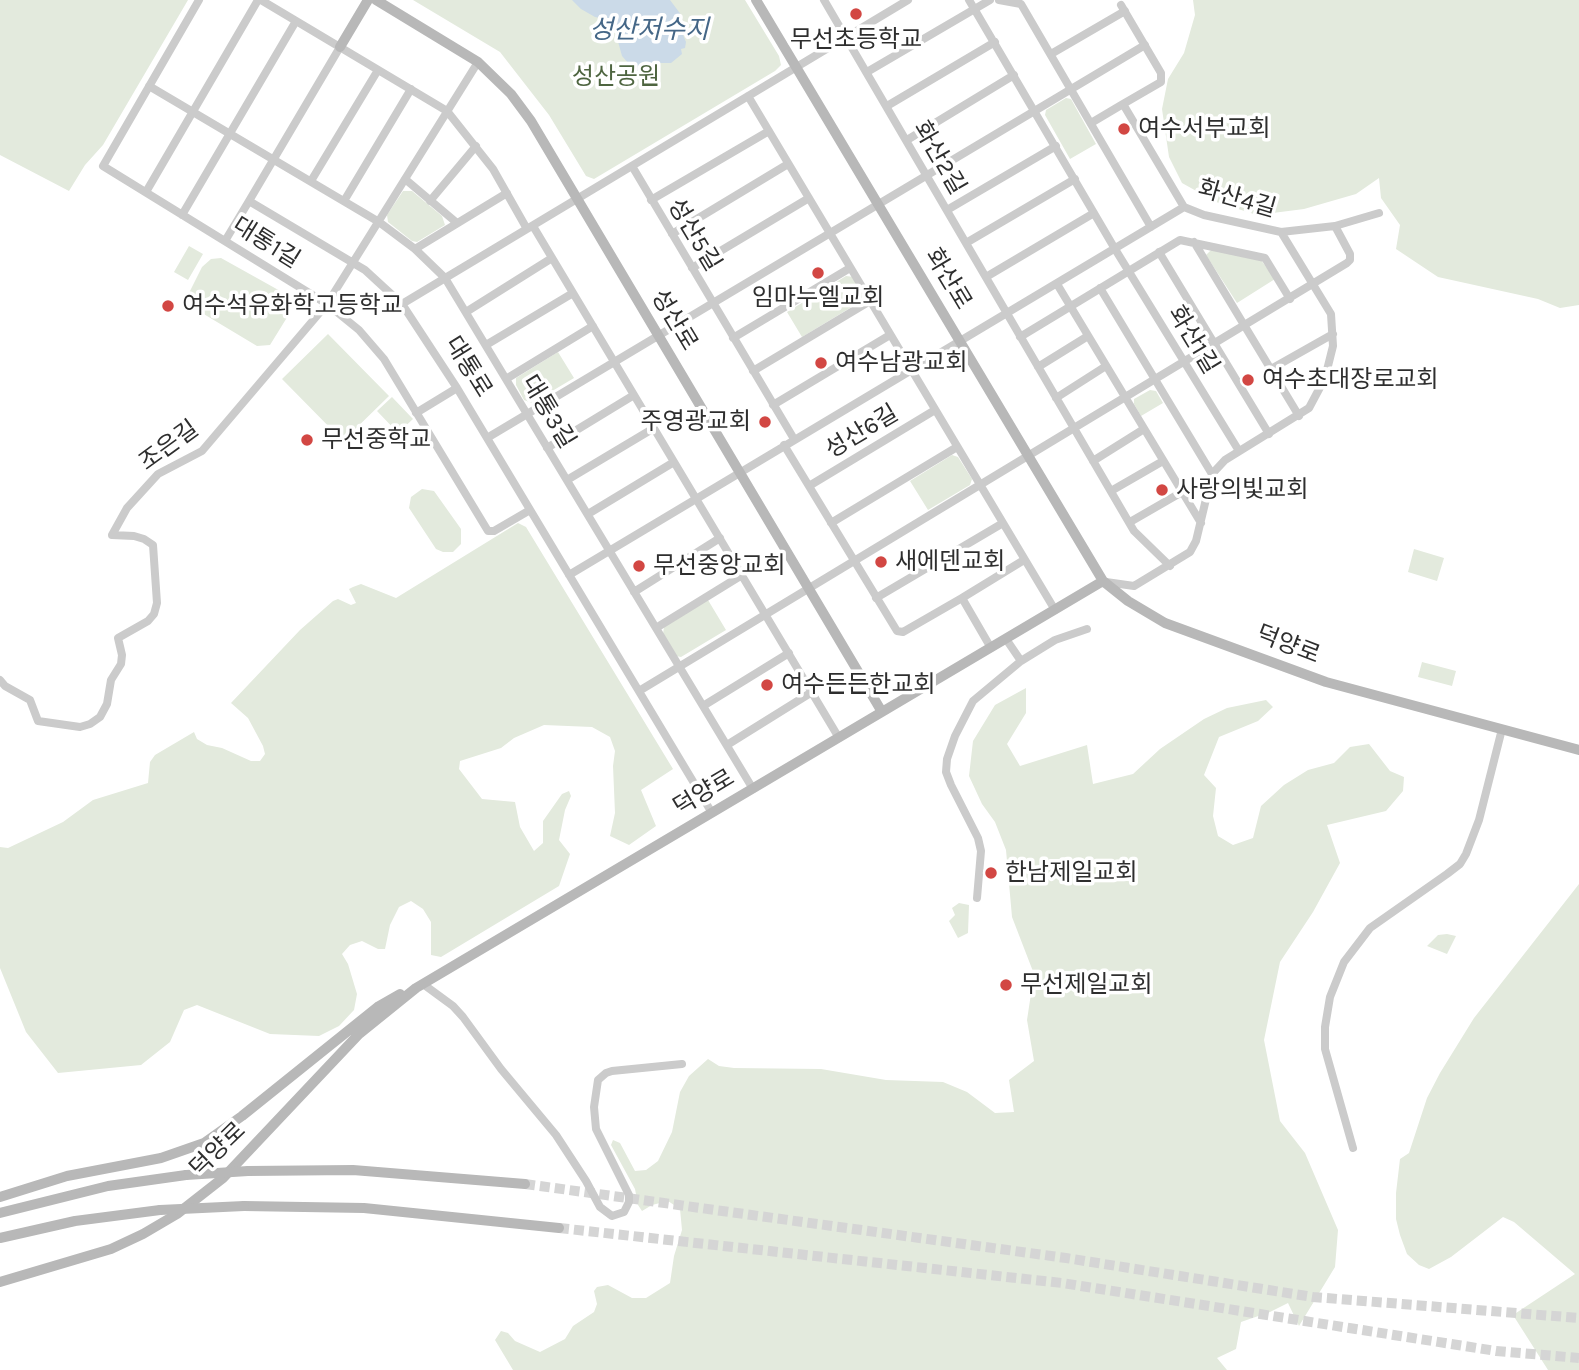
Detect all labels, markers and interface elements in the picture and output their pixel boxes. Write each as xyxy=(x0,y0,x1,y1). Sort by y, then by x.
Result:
marker: 무선초등학교 xyxy=(848,6,864,22)
water label: 성산저수지 xyxy=(589,15,709,47)
place label: 무선초등학교 xyxy=(790,26,922,54)
park label: 성산공원 xyxy=(572,63,660,91)
place label: 여수서부교회 xyxy=(1138,115,1270,143)
street label: 화산2길 xyxy=(906,116,972,200)
marker: 여수서부교회 xyxy=(1116,121,1132,137)
street label: 화산4길 xyxy=(1195,174,1279,224)
street label: 성산5길 xyxy=(661,193,727,277)
street label: 대통1길 xyxy=(227,211,305,275)
street label: 화산로 xyxy=(919,243,977,315)
marker: 임마누엘교회 xyxy=(810,265,826,281)
street label: 성산로 xyxy=(645,284,703,356)
place label: 임마누엘교회 xyxy=(752,284,884,312)
place label: 여수석유화학고등학교 xyxy=(182,292,403,320)
marker: 여수석유화학고등학교 xyxy=(160,298,176,314)
street label: 화산1길 xyxy=(1162,301,1224,379)
street label: 대통로 xyxy=(438,331,498,403)
place label: 여수남광교회 xyxy=(835,349,967,377)
marker: 여수남광교회 xyxy=(813,355,829,371)
place label: 여수초대장로교회 xyxy=(1262,366,1439,394)
street label: 대통3길 xyxy=(515,370,581,454)
marker: 여수초대장로교회 xyxy=(1240,372,1256,388)
street label: 성산6길 xyxy=(820,399,904,465)
place label: 주영광교회 xyxy=(641,408,751,436)
marker: 주영광교회 xyxy=(757,414,773,430)
street label: 조은길 xyxy=(134,415,204,477)
place label: 무선중학교 xyxy=(321,426,431,454)
marker: 무선중학교 xyxy=(299,432,315,448)
place label: 사랑의빛교회 xyxy=(1176,476,1308,504)
marker: 사랑의빛교회 xyxy=(1154,482,1170,498)
place label: 새에덴교회 xyxy=(895,548,1005,576)
place label: 무선중앙교회 xyxy=(653,552,785,580)
marker: 새에덴교회 xyxy=(873,554,889,570)
marker: 무선중앙교회 xyxy=(631,558,647,574)
street label: 덕양로 xyxy=(1252,620,1324,670)
place label: 여수든든한교회 xyxy=(781,671,936,699)
marker: 여수든든한교회 xyxy=(759,677,775,693)
street label: 덕양로 xyxy=(668,764,740,822)
place label: 한남제일교회 xyxy=(1005,859,1137,887)
marker: 한남제일교회 xyxy=(983,865,999,881)
place label: 무선제일교회 xyxy=(1020,971,1152,999)
marker: 무선제일교회 xyxy=(998,977,1014,993)
street label: 덕양로 xyxy=(184,1117,252,1183)

